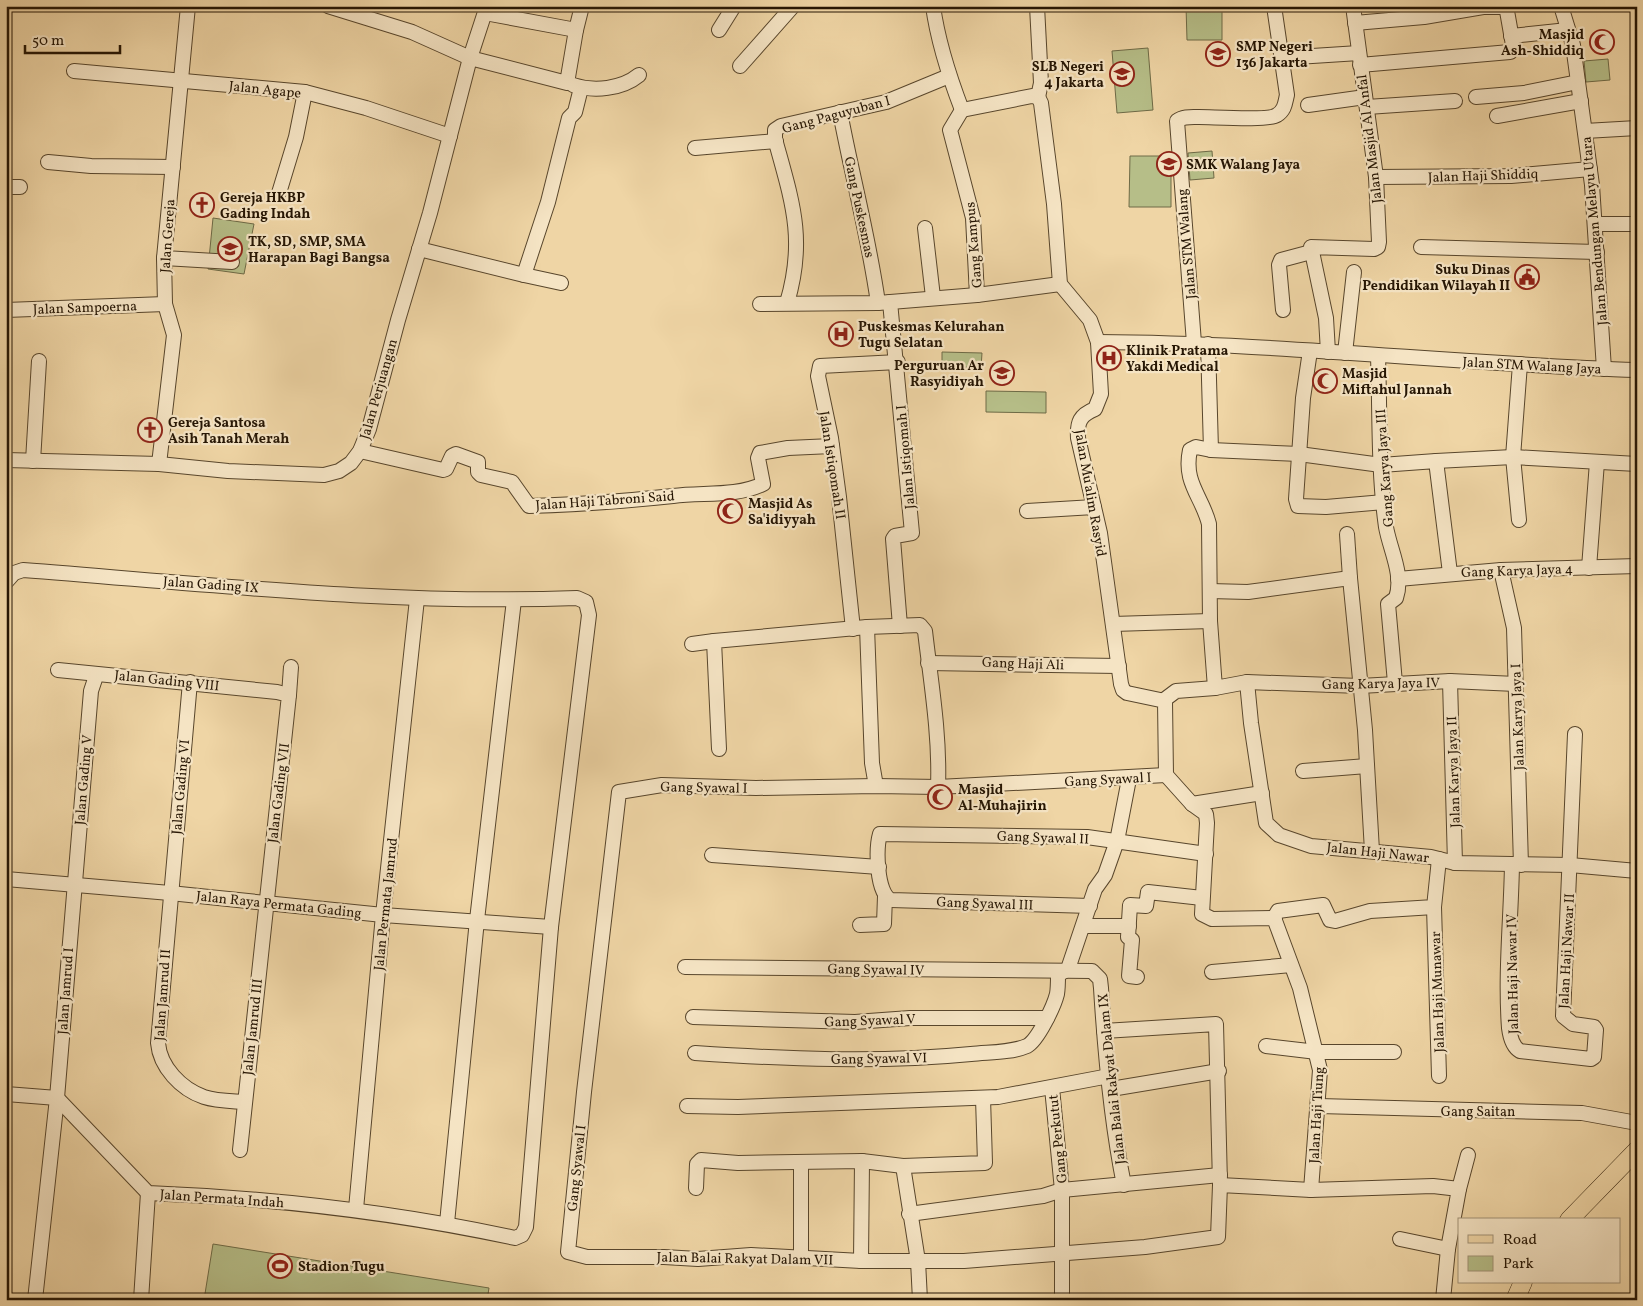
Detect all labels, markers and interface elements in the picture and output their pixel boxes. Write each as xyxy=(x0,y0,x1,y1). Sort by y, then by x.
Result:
scale bar xyxy=(25,22,120,54)
place label: Masjid Ash-Shiddiq xyxy=(1501,26,1585,61)
mosque icon: Masjid Ash-Shiddiq xyxy=(1589,29,1615,55)
text: 50 m xyxy=(32,31,64,52)
place label: SMP Negeri 136 Jakarta xyxy=(1236,38,1313,73)
school or university icon: SMP Negeri 136 Jakarta xyxy=(1205,41,1231,67)
place label: SLB Negeri 4 Jakarta xyxy=(1032,58,1104,93)
school or university icon: SLB Negeri 4 Jakarta xyxy=(1109,61,1135,87)
street label: Jalan Masjid Al Anfal xyxy=(1353,73,1388,204)
street label: Jalan Agape xyxy=(228,77,302,104)
street label: Gang Paguyuban I xyxy=(780,92,893,139)
street label: Jalan Bendungan Melayu Utara xyxy=(1578,136,1613,326)
school or university icon: SMK Walang Jaya xyxy=(1156,151,1182,177)
street label: Gang Puskesmas xyxy=(839,155,879,260)
place label: SMK Walang Jaya xyxy=(1186,156,1301,175)
street label: Jalan Haji Shiddiq xyxy=(1428,165,1539,188)
street label: Jalan STM Walang xyxy=(1173,188,1202,300)
place label: Gereja HKBP Gading Indah xyxy=(220,189,310,224)
church icon: Gereja HKBP Gading Indah xyxy=(189,192,215,218)
street label: Jalan Gereja xyxy=(156,198,181,274)
street label: Gang Kampus xyxy=(961,201,988,289)
place label: TK, SD, SMP, SMA Harapan Bagi Bangsa xyxy=(248,233,390,268)
school or university icon: TK, SD, SMP, SMA Harapan Bagi Bangsa xyxy=(217,236,243,262)
place label: Suku Dinas Pendidikan Wilayah II xyxy=(1362,261,1510,296)
public building icon: Suku Dinas Pendidikan Wilayah II xyxy=(1514,264,1540,290)
street label: Jalan Sampoerna xyxy=(33,297,138,320)
place label: Puskesmas Kelurahan Tugu Selatan xyxy=(858,318,1005,353)
hospital icon: Puskesmas Kelurahan Tugu Selatan xyxy=(828,321,854,347)
street label: Jalan Perjuangan xyxy=(356,337,403,442)
place label: Klinik Pratama Yakdi Medical xyxy=(1126,342,1229,377)
hospital icon: Klinik Pratama Yakdi Medical xyxy=(1096,345,1122,371)
street label: Jalan STM Walang Jaya xyxy=(1462,353,1602,380)
place label: Perguruan Ar Rasyidiyah xyxy=(894,357,984,392)
school or university icon: Perguruan Ar Rasyidiyah xyxy=(989,360,1015,386)
place label: Masjid Miftahul Jannah xyxy=(1342,365,1452,400)
mosque icon: Masjid Miftahul Jannah xyxy=(1312,368,1338,394)
street label: Jalan Istiqomah I xyxy=(892,404,921,510)
street label: Gang Karya Jaya III xyxy=(1372,408,1399,528)
street label: Jalan Istiqomah II xyxy=(814,410,849,521)
place label: Gereja Santosa Asih Tanah Merah xyxy=(168,414,289,449)
church icon: Gereja Santosa Asih Tanah Merah xyxy=(137,417,163,443)
street label: Jalan Mu'alim Rasyid xyxy=(1069,428,1110,559)
street label: Jalan Haji Tabroni Said xyxy=(535,487,675,516)
place label: Masjid As Sa'idiyyah xyxy=(748,495,816,530)
mosque icon: Masjid As Sa'idiyyah xyxy=(717,498,743,524)
street label: Gang Karya Jaya 4 xyxy=(1461,560,1573,583)
street label: Jalan Gading IX xyxy=(162,573,259,598)
street label: Gang Haji Ali xyxy=(982,654,1064,675)
street label: Jalan Karya Jaya I xyxy=(1507,663,1530,771)
street label: Jalan Gading VIII xyxy=(113,667,220,696)
street label: Gang Karya Jaya IV xyxy=(1322,674,1441,695)
street label: Jalan Karya Jaya II xyxy=(1443,716,1466,828)
street label: Jalan Gading V xyxy=(71,734,98,826)
street label: Jalan Gading VI xyxy=(168,739,195,836)
street label: Jalan Gading VII xyxy=(264,742,295,844)
street label: Gang Syawal I xyxy=(1064,769,1152,792)
street label: Gang Syawal I xyxy=(660,778,748,799)
place label: Masjid Al-Muhajirin xyxy=(958,781,1047,816)
mosque icon: Masjid Al-Muhajirin xyxy=(927,784,953,810)
street label: Gang Syawal II xyxy=(997,827,1089,850)
street label: Jalan Permata Jamrud xyxy=(370,837,403,972)
street label: Jalan Haji Nawar xyxy=(1326,839,1430,868)
street label: Jalan Raya Permata Gading xyxy=(195,887,363,924)
street label: Gang Syawal III xyxy=(936,893,1034,916)
street label: Jalan Haji Nawar II xyxy=(1555,893,1580,1009)
street label: Jalan Haji Nawar IV xyxy=(1503,913,1524,1034)
street label: Jalan Haji Munawar xyxy=(1427,931,1450,1053)
street label: Jalan Jamrud I xyxy=(54,947,79,1035)
street label: Jalan Jamrud II xyxy=(151,948,176,1042)
street label: Gang Syawal IV xyxy=(827,960,925,981)
street label: Jalan Jamrud III xyxy=(239,978,268,1076)
street label: Jalan Balai Rakyat Dalam IX xyxy=(1094,992,1131,1165)
street label: Gang Syawal V xyxy=(824,1010,916,1033)
street label: Gang Syawal VI xyxy=(831,1049,927,1070)
street label: Jalan Haji Tiung xyxy=(1305,1066,1330,1164)
street label: Gang Perkutut xyxy=(1044,1093,1073,1184)
street label: Gang Saitan xyxy=(1441,1103,1515,1122)
street label: Gang Syawal I xyxy=(563,1124,591,1212)
street label: Jalan Permata Indah xyxy=(159,1186,285,1213)
legend xyxy=(1458,1218,1620,1284)
text: Road xyxy=(1503,1230,1537,1251)
street label: Jalan Balai Rakyat Dalam VII xyxy=(657,1248,833,1271)
sports icon: Stadion Tugu xyxy=(267,1253,293,1279)
text: Park xyxy=(1503,1254,1534,1275)
place label: Stadion Tugu xyxy=(298,1258,385,1277)

